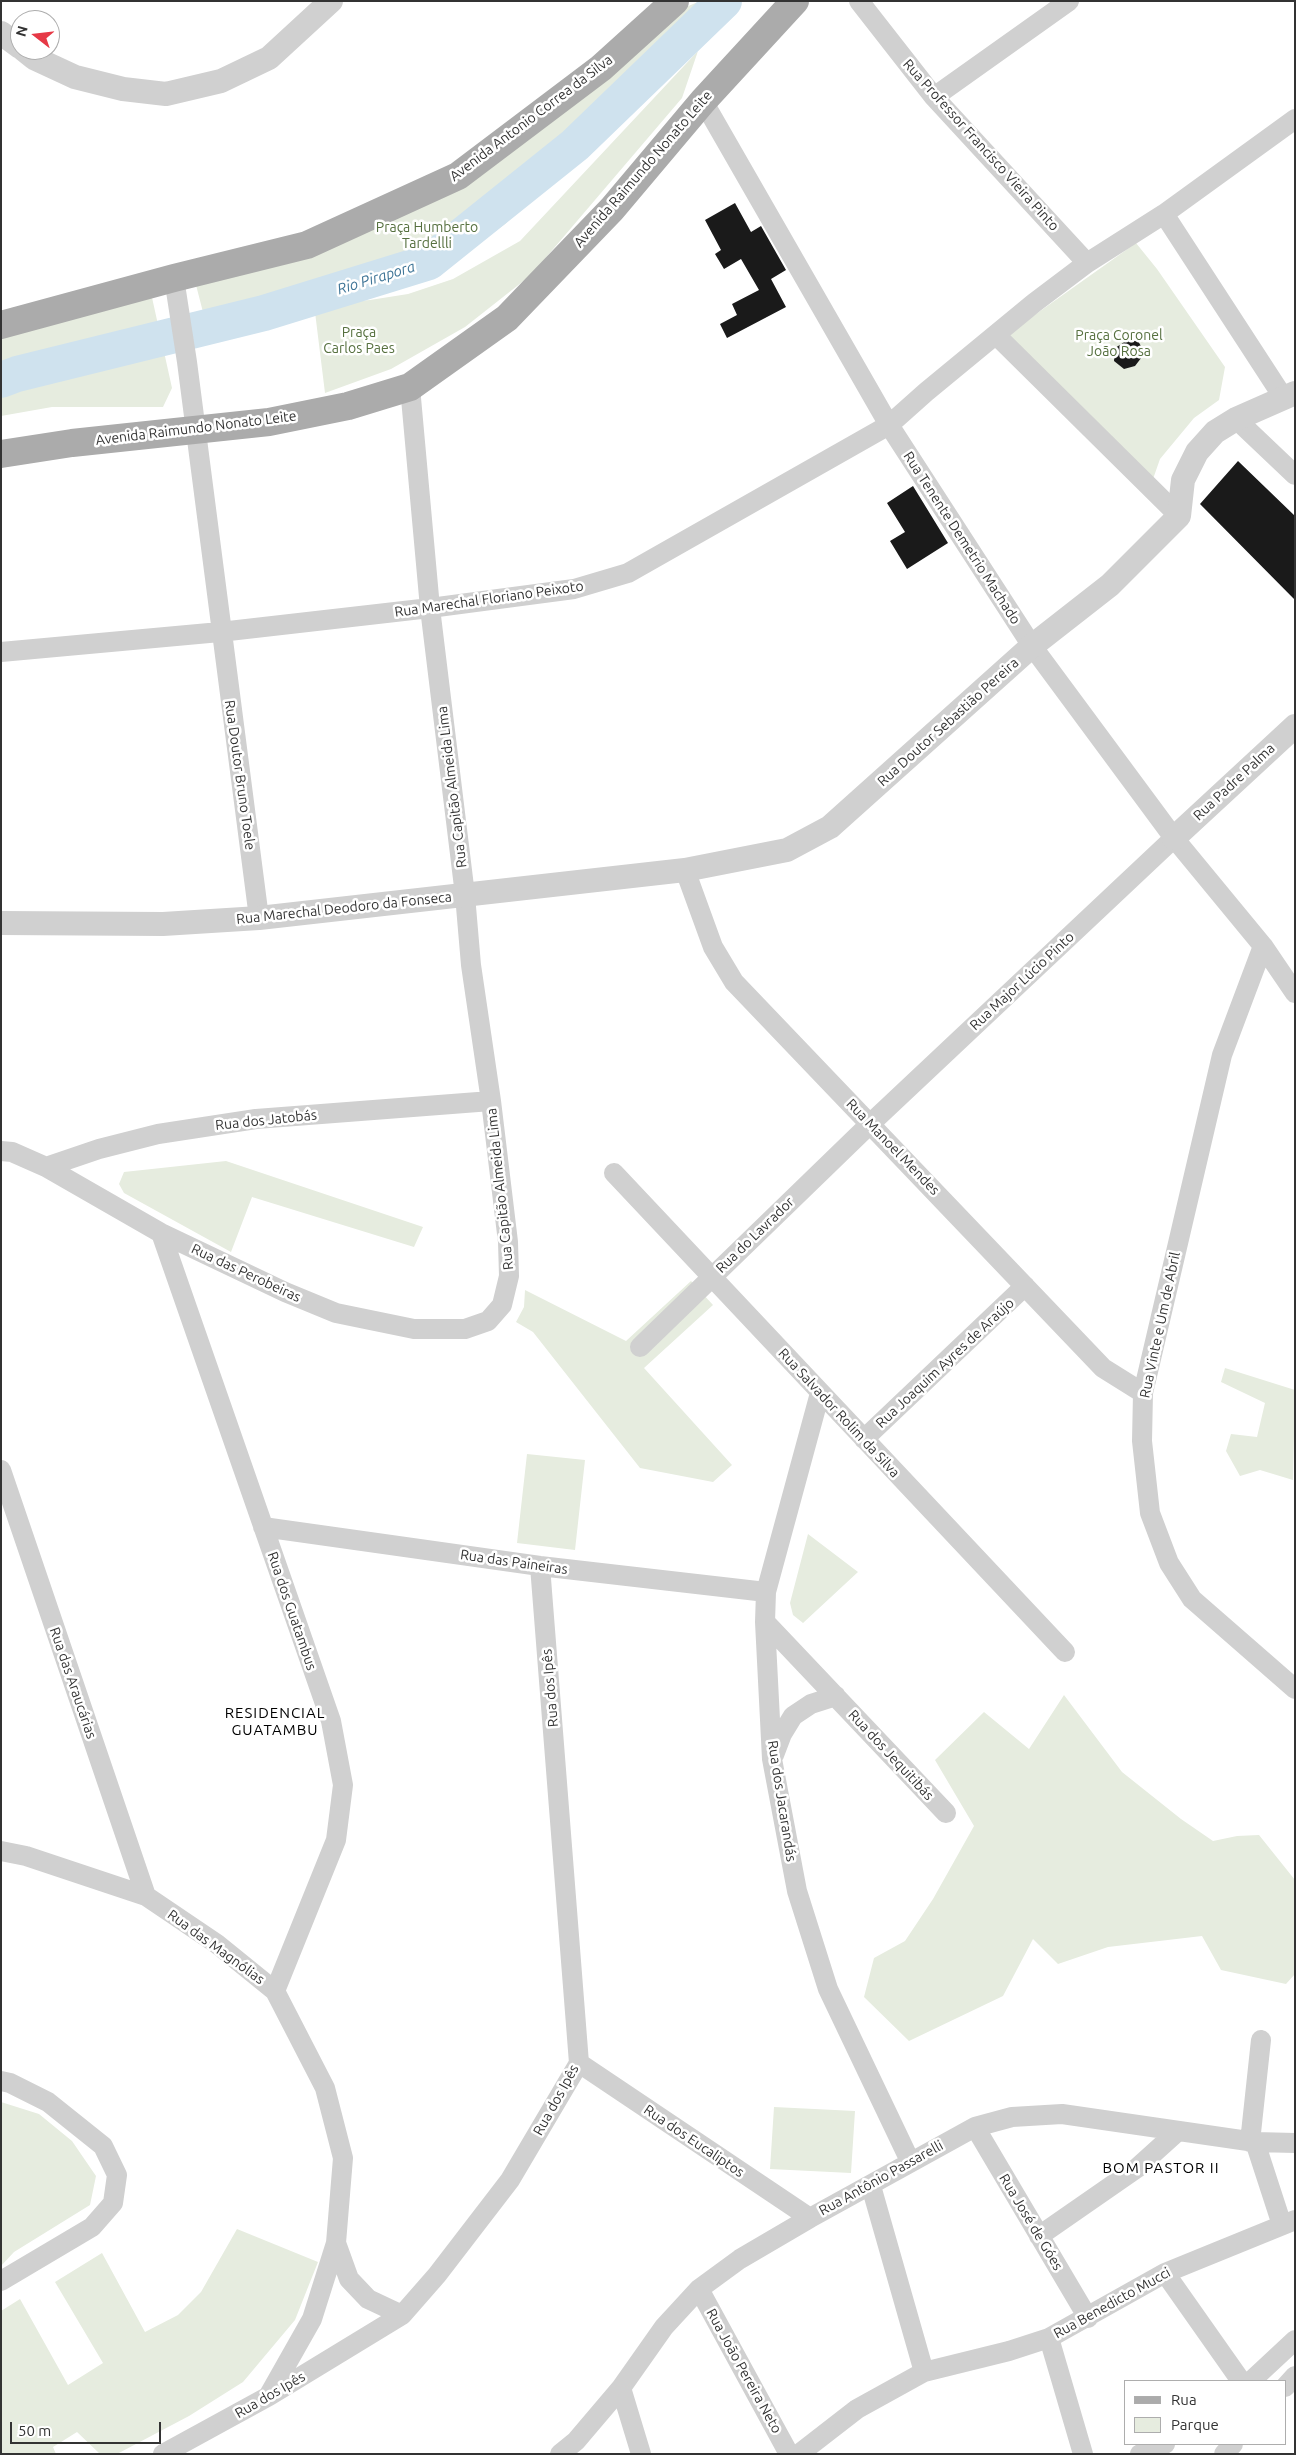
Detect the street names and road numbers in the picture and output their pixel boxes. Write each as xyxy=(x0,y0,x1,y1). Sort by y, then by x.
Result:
street label: Avenida Antonio Correa da Silva xyxy=(446,51,616,185)
street label: Rua Professor Francisco Vieira Pinto xyxy=(899,56,1063,234)
street label: Avenida Raimundo Nonato Leite xyxy=(570,87,716,251)
street label: Avenida Raimundo Nonato Leite xyxy=(95,407,297,449)
street label: Rua Tenente Demetrio Machado xyxy=(900,448,1024,628)
street label: Rua Marechal Floriano Peixoto xyxy=(393,577,585,621)
street label: Rua Doutor Sebastião Pereira xyxy=(874,654,1022,790)
street label: Rua Doutor Bruno Toele xyxy=(221,699,259,851)
street label: Rua Capitão Almeida Lima xyxy=(434,705,470,869)
street label: Rua Padre Palma xyxy=(1190,740,1278,824)
street label: Rua Marechal Deodoro da Fonseca xyxy=(235,888,453,928)
street label: Rua Major Lúcio Pinto xyxy=(966,928,1078,1034)
street label: Rua Manoel Mendes xyxy=(843,1095,943,1199)
street label: Rua dos Jatobás xyxy=(214,1106,318,1134)
street label: Rua Capitão Almeida Lima xyxy=(483,1107,517,1271)
street label: Rua do Lavrador xyxy=(712,1194,798,1276)
street label: Rua das Perobeiras xyxy=(189,1240,303,1306)
street label: Rua Vinte e Um de Abril xyxy=(1136,1250,1184,1400)
street label: Rua Joaquim Ayres de Araújo xyxy=(872,1295,1018,1431)
street label: Rua Salvador Rolim da Silva xyxy=(775,1345,903,1481)
street label: Rua das Paineiras xyxy=(459,1546,569,1578)
street label: Rua dos Guatambus xyxy=(264,1550,320,1672)
street label: Rua das Araucárias xyxy=(46,1625,100,1741)
street label: Rua dos Ipês xyxy=(538,1648,562,1728)
street label: Rua dos Jequitibás xyxy=(845,1706,937,1804)
street label: Rua dos Jacarandás xyxy=(764,1739,800,1863)
street label: Rua das Magnólias xyxy=(164,1906,268,1988)
street label: Rua dos Ipês xyxy=(530,2062,582,2138)
street label: Rua dos Eucaliptos xyxy=(641,2101,747,2181)
street label: Rua Antônio Passarelli xyxy=(816,2137,946,2219)
street label: Rua José de Góes xyxy=(996,2171,1066,2273)
street label: Rua Benedicto Mucci xyxy=(1051,2264,1173,2342)
street label: Rua João Pereira Neto xyxy=(703,2306,785,2436)
street label: Rua dos Ipês xyxy=(232,2368,308,2422)

